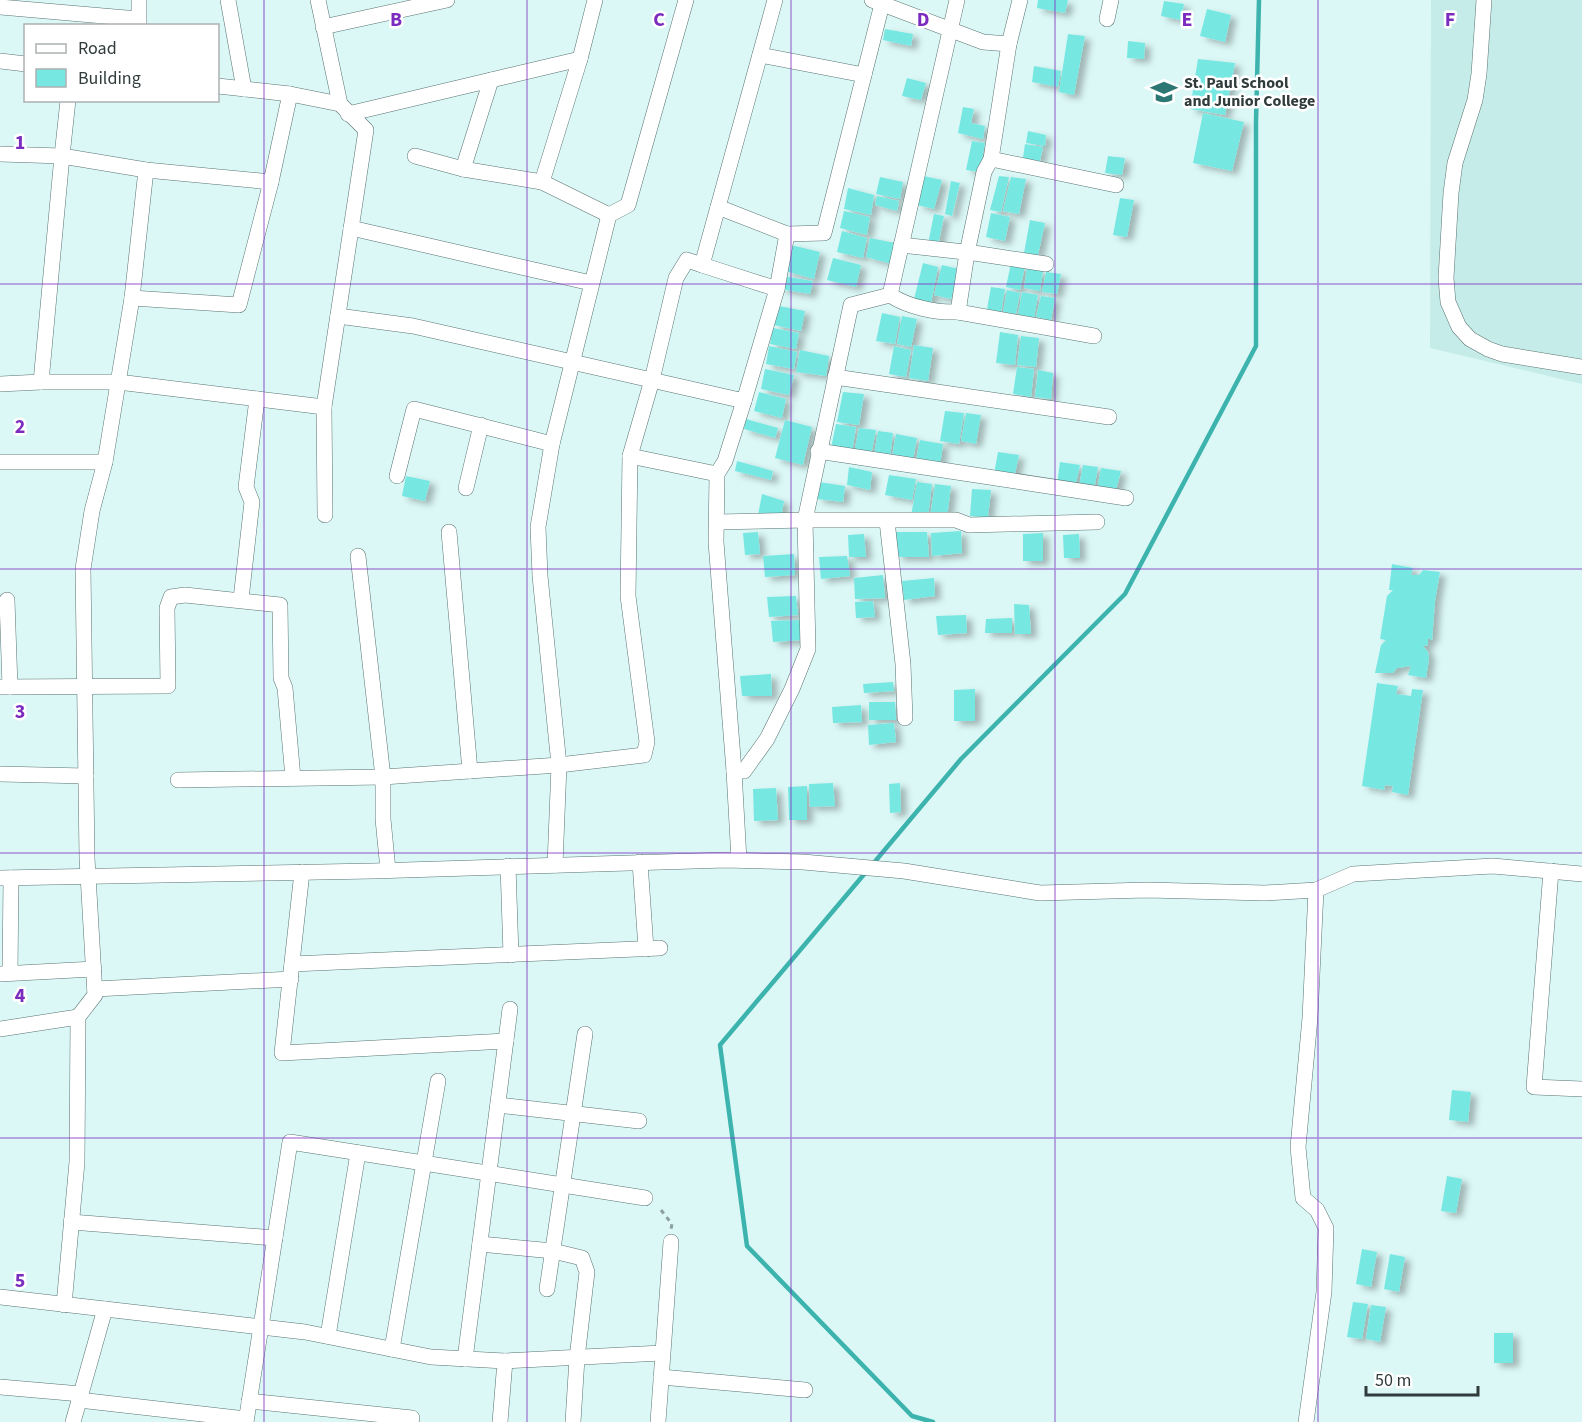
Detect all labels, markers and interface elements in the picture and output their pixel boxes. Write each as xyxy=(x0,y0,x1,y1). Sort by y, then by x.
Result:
text: B xyxy=(390,6,402,34)
text: C xyxy=(653,6,665,34)
text: D xyxy=(917,6,929,34)
text: E xyxy=(1182,6,1192,34)
text: F xyxy=(1445,6,1455,34)
legend xyxy=(24,24,219,102)
text: Road xyxy=(78,36,117,61)
text: Building xyxy=(78,66,141,91)
place label: St. Paul School and Junior College xyxy=(1184,72,1315,112)
school or university icon: St. Paul School and Junior College xyxy=(1149,77,1179,107)
text: 1 xyxy=(15,129,25,157)
text: 2 xyxy=(15,413,25,441)
text: 3 xyxy=(15,698,25,726)
text: 4 xyxy=(15,982,26,1010)
text: 5 xyxy=(15,1267,25,1295)
scale bar xyxy=(1366,1359,1478,1397)
text: 50 m xyxy=(1375,1368,1411,1393)

